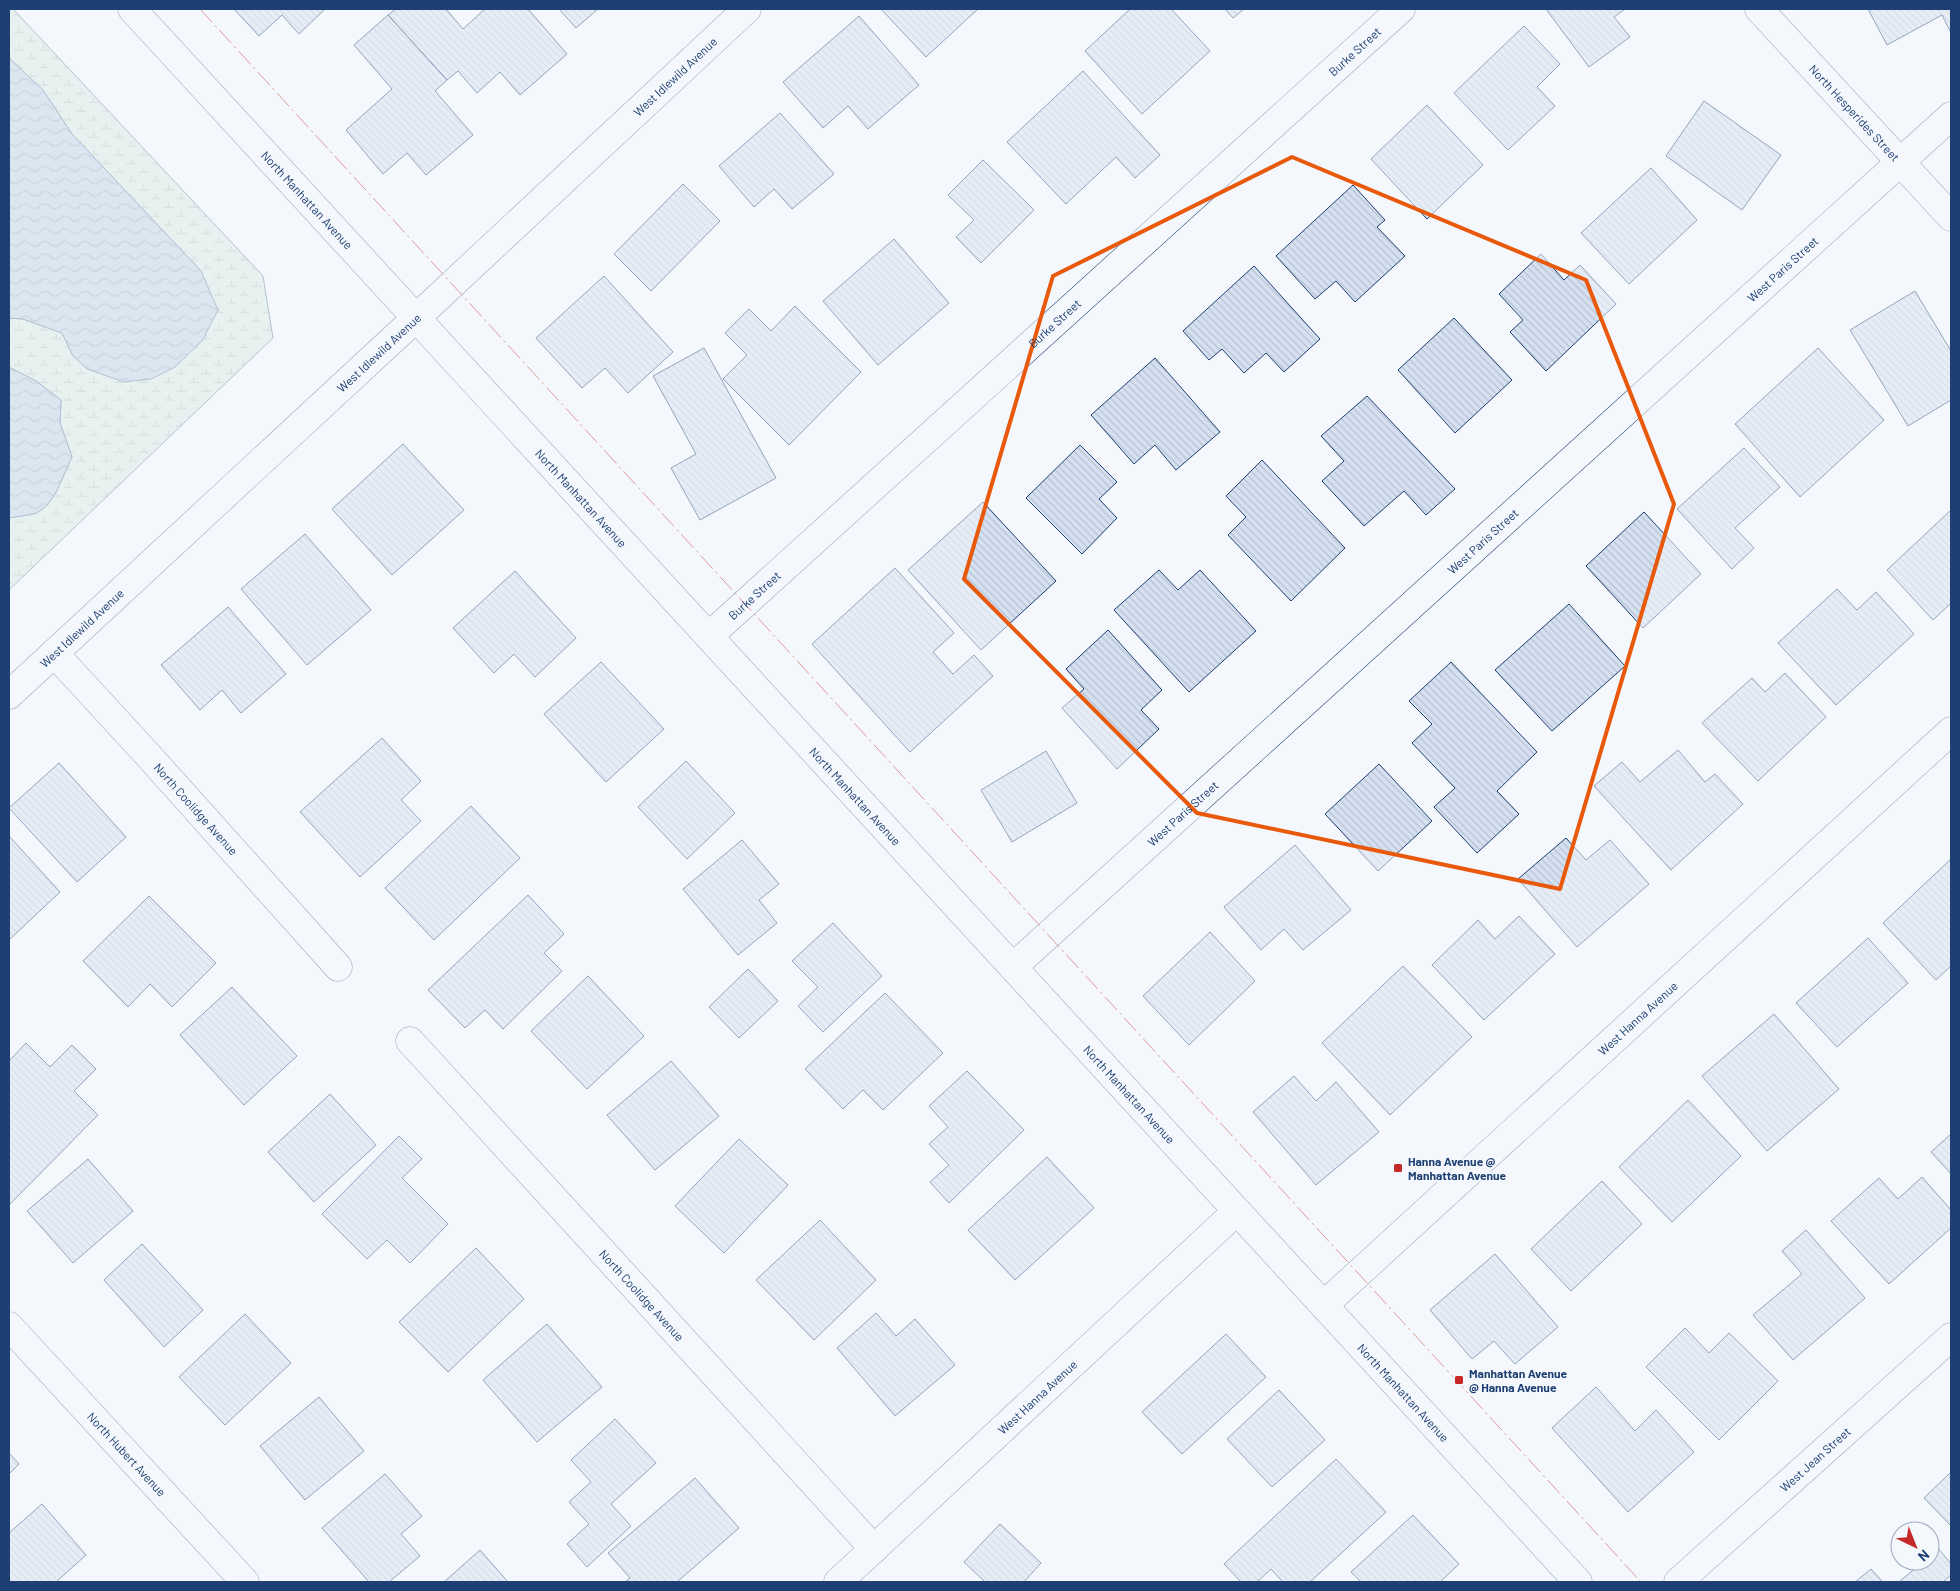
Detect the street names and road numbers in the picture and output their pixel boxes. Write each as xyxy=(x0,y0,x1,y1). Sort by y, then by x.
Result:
street label: Burke Street xyxy=(1325,24,1383,78)
street label: West Idlewild Avenue xyxy=(630,34,720,119)
street label: North Hesperides Street xyxy=(1807,61,1903,164)
street label: North Manhattan Avenue xyxy=(259,148,356,252)
street label: West Paris Street xyxy=(1744,233,1821,304)
street label: Burke Street xyxy=(1025,296,1083,350)
street label: West Idlewild Avenue xyxy=(334,310,424,395)
street label: North Manhattan Avenue xyxy=(533,446,630,550)
street label: West Paris Street xyxy=(1444,505,1521,577)
street label: Burke Street xyxy=(725,568,783,622)
street label: West Idlewild Avenue xyxy=(37,586,126,670)
street label: North Manhattan Avenue xyxy=(807,744,904,848)
street label: North Coolidge Avenue xyxy=(151,760,241,858)
street label: West Paris Street xyxy=(1144,778,1221,849)
street label: West Hanna Avenue xyxy=(1595,978,1680,1058)
street label: North Manhattan Avenue xyxy=(1081,1042,1178,1146)
street label: North Coolidge Avenue xyxy=(597,1246,687,1344)
street label: North Manhattan Avenue xyxy=(1355,1340,1452,1444)
street label: West Hanna Avenue xyxy=(995,1357,1079,1437)
street label: North Hubert Avenue xyxy=(85,1409,169,1499)
street label: West Jean Street xyxy=(1777,1424,1853,1494)

